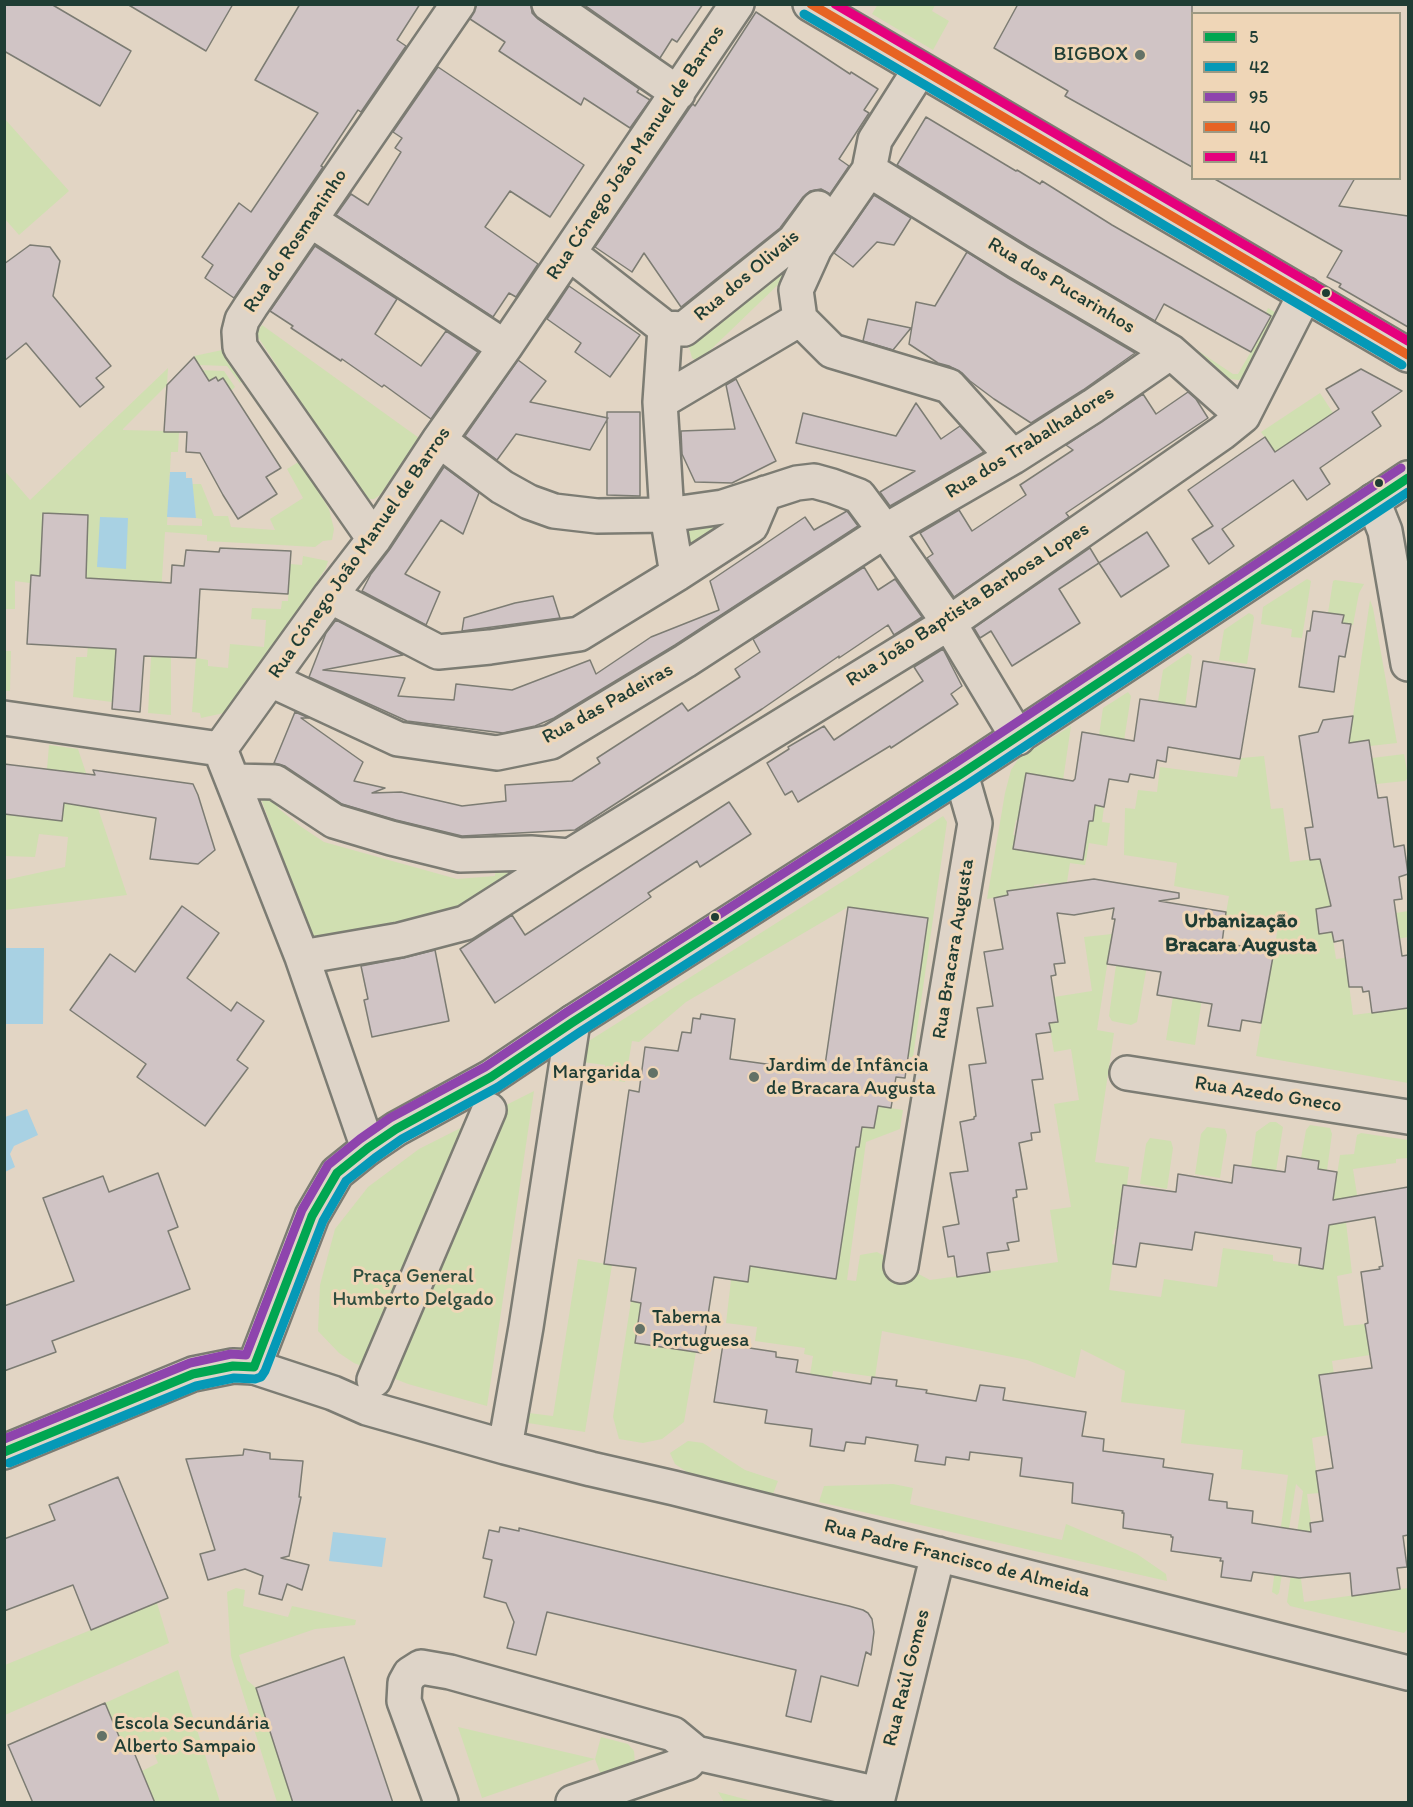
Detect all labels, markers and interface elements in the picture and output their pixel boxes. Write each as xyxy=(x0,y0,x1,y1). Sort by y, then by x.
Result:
legend xyxy=(1191,12,1401,180)
street label: Rua Cónego João Manuel de Barros xyxy=(542,21,730,285)
text: 5 xyxy=(1249,26,1258,48)
place label: BIGBOX xyxy=(1054,43,1128,67)
marker: BIGBOX xyxy=(1133,48,1147,62)
text: 42 xyxy=(1249,56,1269,78)
text: 95 xyxy=(1249,86,1268,108)
text: 40 xyxy=(1249,116,1271,138)
text: 41 xyxy=(1249,146,1268,168)
street label: Rua do Rosmaninho xyxy=(239,164,353,318)
street label: Rua dos Olivais xyxy=(689,225,805,327)
street label: Rua dos Pucarinhos xyxy=(983,233,1139,339)
unlabelled marker xyxy=(1320,287,1332,299)
street label: Rua dos Trabalhadores xyxy=(941,381,1119,505)
street label: Rua Cónego João Manuel de Barros xyxy=(264,422,456,684)
unlabelled marker xyxy=(1373,477,1385,489)
street label: Rua João Baptista Barbosa Lopes xyxy=(842,517,1094,693)
street label: Rua das Padeiras xyxy=(538,658,678,750)
street label: Rua Bracara Augusta xyxy=(928,857,980,1041)
district label: Urbanização Bracara Augusta xyxy=(1165,909,1317,959)
unlabelled marker xyxy=(709,911,721,923)
place label: Jardim de Infância de Bracara Augusta xyxy=(766,1054,936,1101)
place label: Margarida xyxy=(552,1061,641,1085)
marker: Margarida xyxy=(646,1066,660,1080)
marker: Jardim de Infância de Bracara Augusta xyxy=(747,1070,761,1084)
street label: Rua Azedo Gneco xyxy=(1193,1072,1343,1118)
park label: Praça General Humberto Delgado xyxy=(332,1265,494,1312)
place label: Taberna Portuguesa xyxy=(652,1306,749,1353)
marker: Taberna Portuguesa xyxy=(633,1322,647,1336)
street label: Rua Padre Francisco de Almeida xyxy=(822,1514,1092,1604)
street label: Rua Raúl Gomes xyxy=(878,1607,936,1749)
place label: Escola Secundária Alberto Sampaio xyxy=(114,1712,270,1759)
marker: Escola Secundária Alberto Sampaio xyxy=(95,1729,109,1743)

